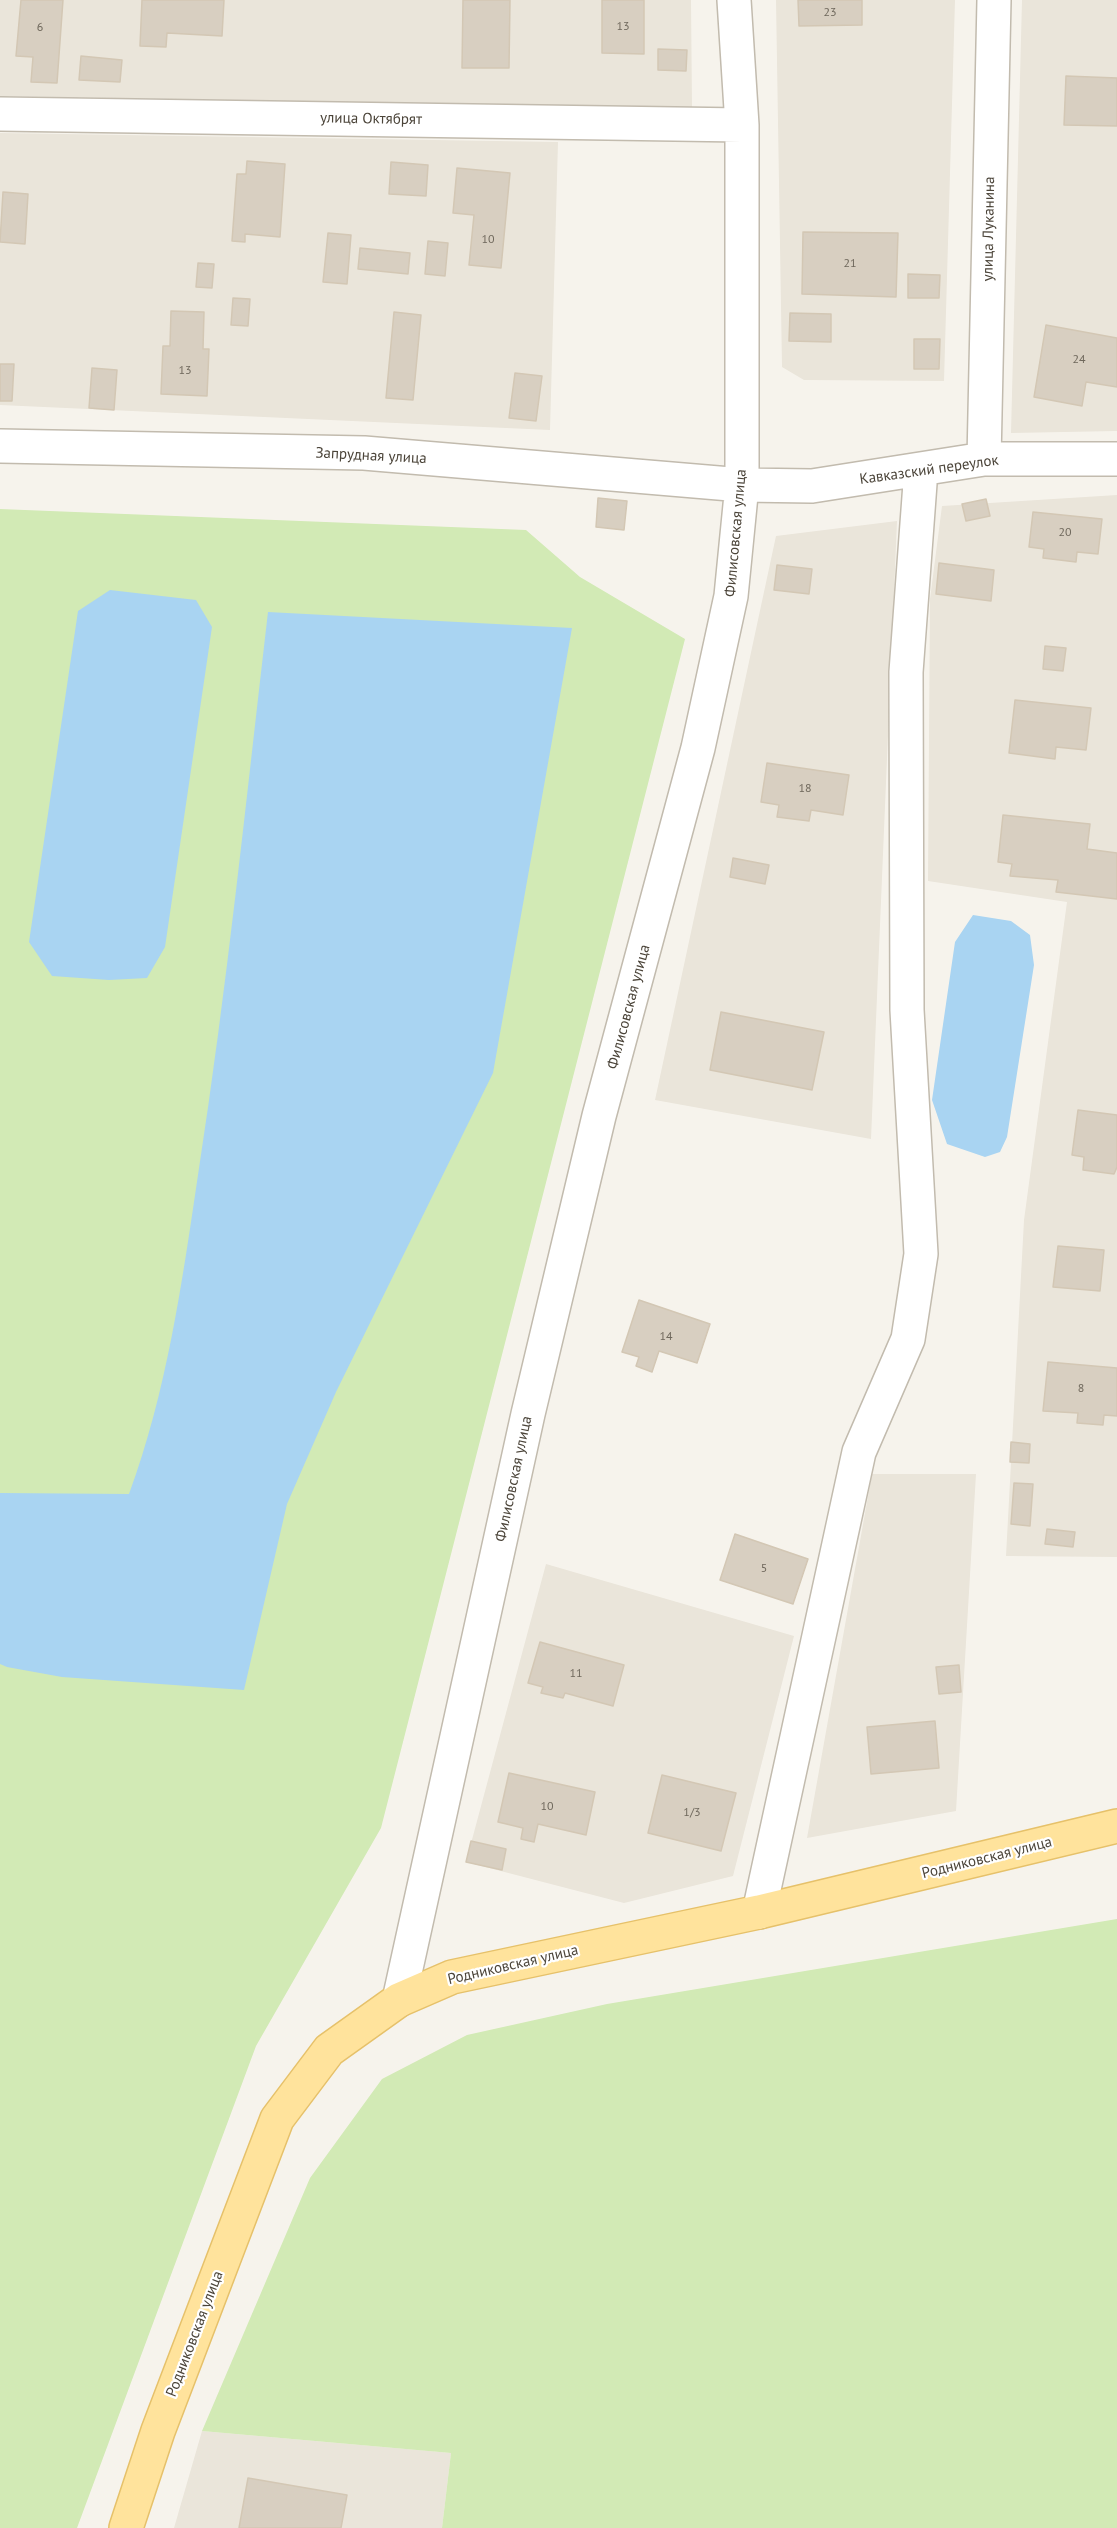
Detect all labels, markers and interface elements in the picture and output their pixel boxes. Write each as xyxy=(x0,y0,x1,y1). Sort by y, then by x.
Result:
house number: 23 xyxy=(823,6,837,20)
house number: 13 xyxy=(616,20,630,34)
house number: 6 xyxy=(37,21,43,35)
street label: улица Октябрят xyxy=(320,109,422,129)
street label: улица Луканина xyxy=(979,176,999,282)
house number: 10 xyxy=(481,233,495,247)
house number: 21 xyxy=(843,257,857,271)
house number: 24 xyxy=(1072,353,1086,367)
house number: 13 xyxy=(178,364,192,378)
street label: Запрудная улица xyxy=(315,444,427,468)
street label: Кавказский переулок xyxy=(858,451,1000,489)
street label: Филисовская улица xyxy=(721,468,751,598)
house number: 20 xyxy=(1058,526,1072,540)
house number: 18 xyxy=(798,782,812,796)
street label: Филисовская улица xyxy=(604,943,654,1071)
house number: 14 xyxy=(659,1330,673,1344)
house number: 8 xyxy=(1078,1382,1084,1396)
street label: Филисовская улица xyxy=(492,1414,536,1544)
house number: 5 xyxy=(761,1562,767,1576)
house number: 11 xyxy=(569,1667,583,1681)
house number: 10 xyxy=(540,1800,554,1814)
house number: 1/3 xyxy=(683,1806,701,1820)
street label: Родниковская улица xyxy=(920,1833,1054,1883)
street label: Родниковская улица xyxy=(446,1941,580,1989)
street label: Родниковская улица xyxy=(163,2269,227,2399)

